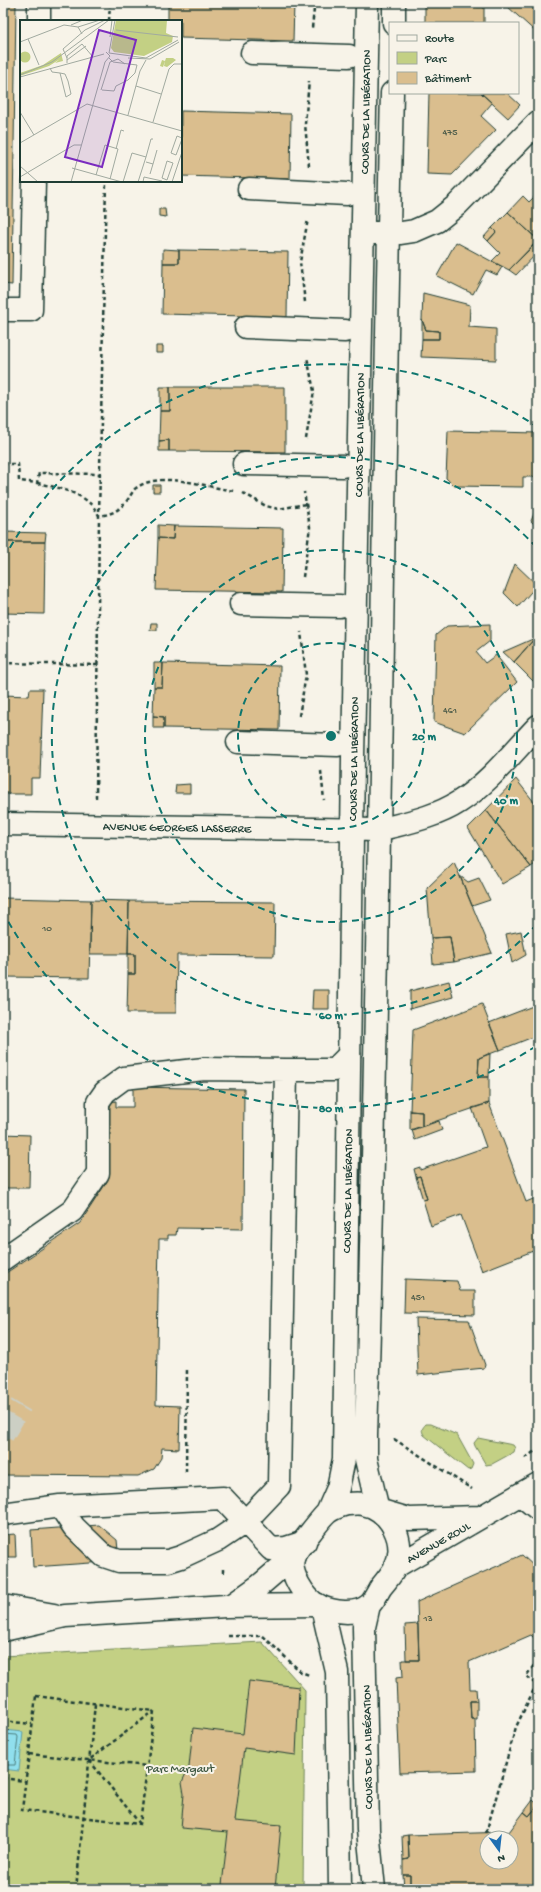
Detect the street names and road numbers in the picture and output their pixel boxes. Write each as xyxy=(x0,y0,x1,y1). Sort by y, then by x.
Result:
street label: COURS DE LA LIBÉRATION xyxy=(359,49,375,174)
street label: COURS DE LA LIBÉRATION xyxy=(353,372,369,497)
street label: COURS DE LA LIBÉRATION xyxy=(347,696,363,821)
street label: AVENUE GEORGES LASSERRE xyxy=(103,821,252,837)
street label: COURS DE LA LIBÉRATION xyxy=(341,1128,357,1253)
street label: AVENUE ROUL xyxy=(405,1520,474,1568)
street label: COURS DE LA LIBÉRATION xyxy=(361,1684,377,1809)

